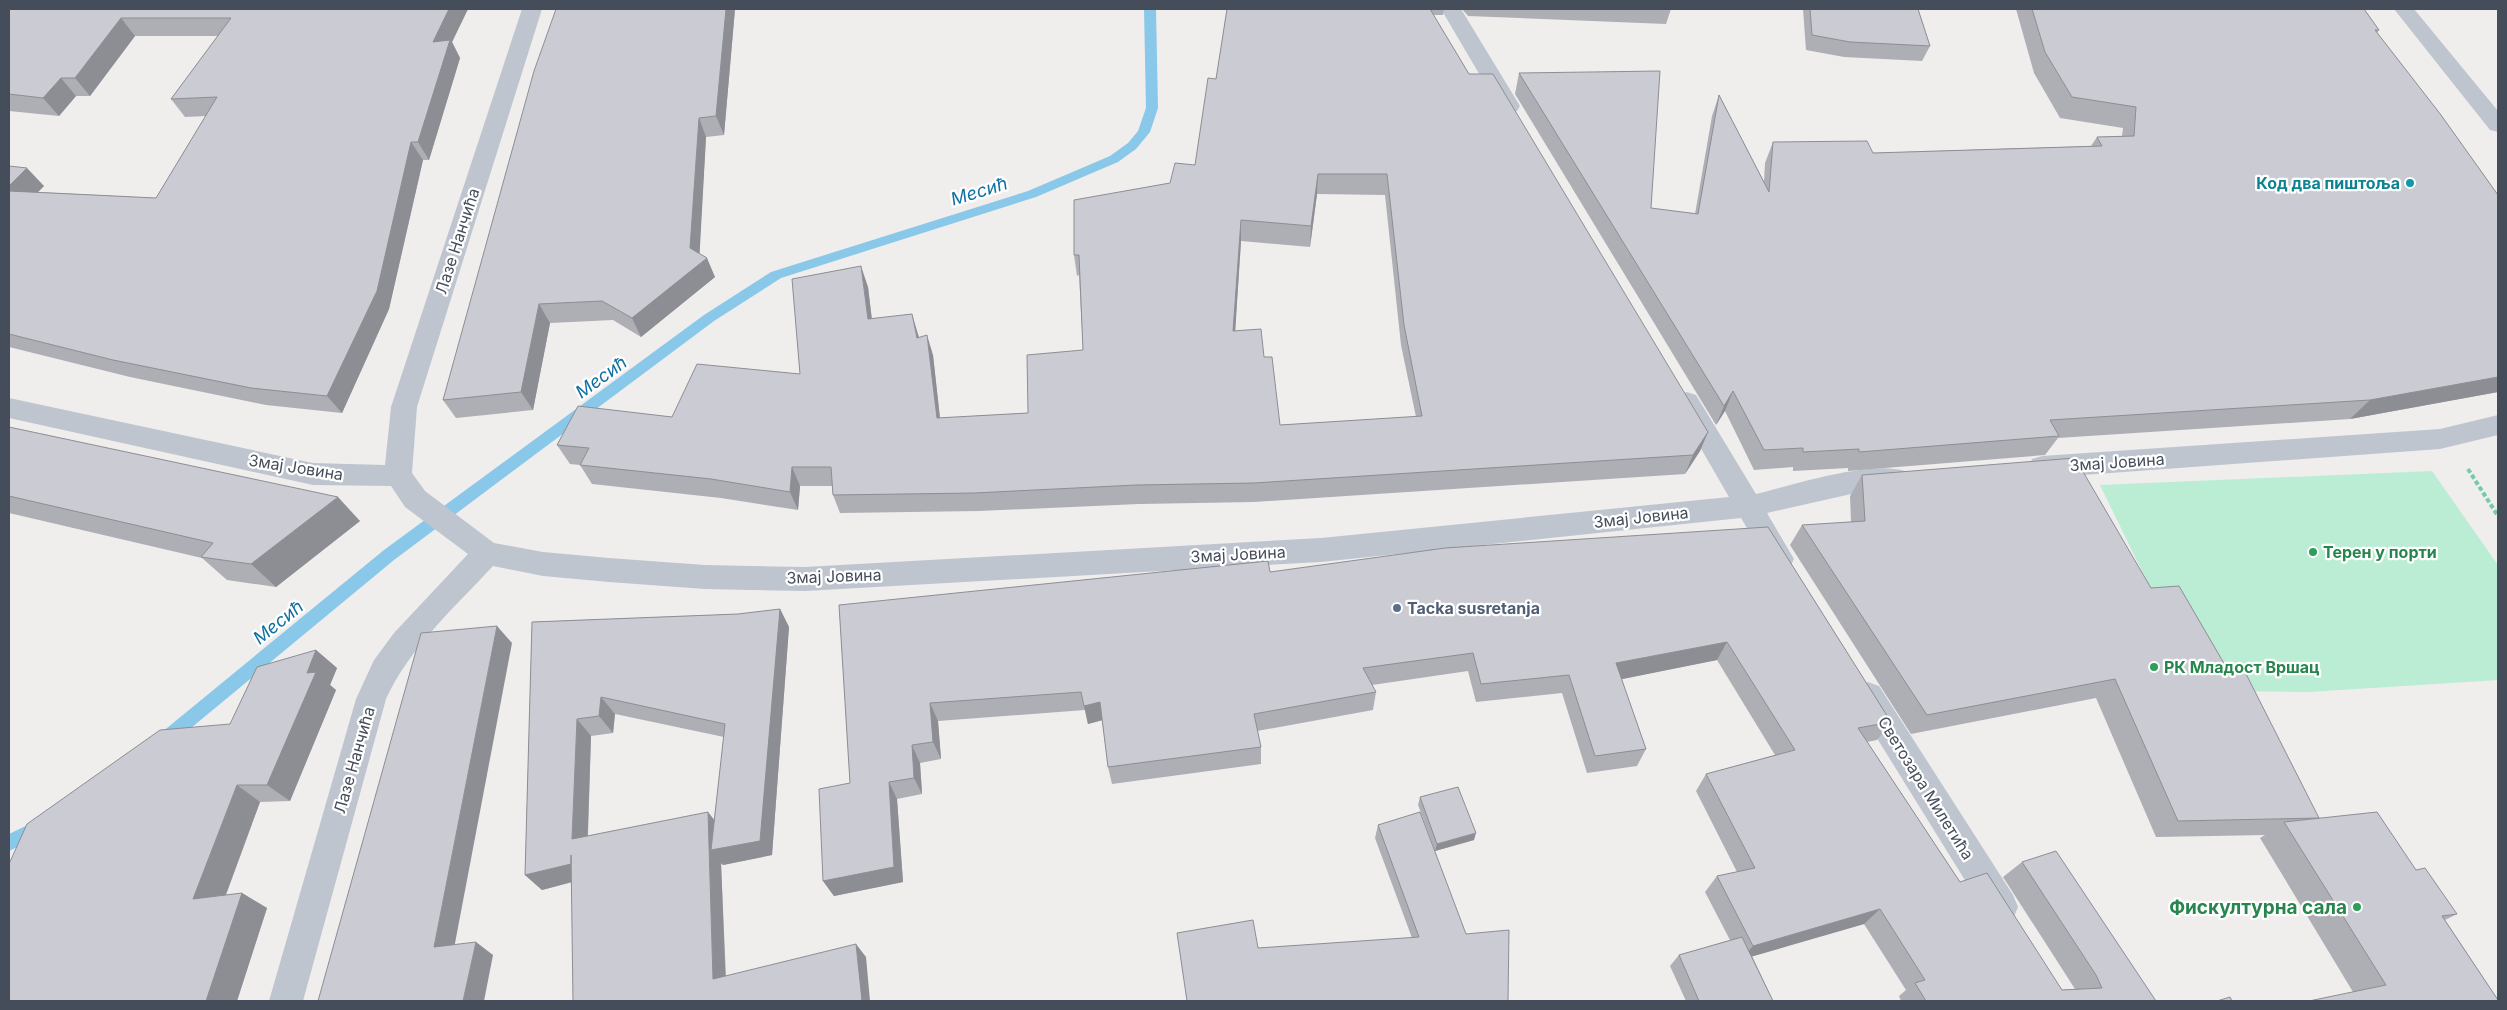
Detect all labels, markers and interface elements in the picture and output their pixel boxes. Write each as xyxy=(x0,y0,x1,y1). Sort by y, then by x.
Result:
water label: Месић xyxy=(948,172,1010,210)
place label: Код два пиштоља xyxy=(2256,173,2400,193)
marker: Код два пиштоља xyxy=(2404,177,2416,189)
street label: Лазе Нанчића xyxy=(430,186,484,296)
water label: Месић xyxy=(571,351,631,403)
street label: Змај Јовина xyxy=(2069,449,2165,475)
street label: Змај Јовина xyxy=(247,450,345,484)
street label: Змај Јовина xyxy=(1593,502,1689,532)
street label: Змај Јовина xyxy=(1190,542,1286,566)
place label: Терен у порти xyxy=(2323,542,2437,562)
marker: Терен у порти xyxy=(2307,546,2319,558)
street label: Змај Јовина xyxy=(786,564,882,588)
water label: Месић xyxy=(249,596,307,648)
place label: Tacka susretanja xyxy=(1407,598,1540,618)
marker: Tacka susretanja xyxy=(1391,602,1403,614)
place label: РК Младост Вршац xyxy=(2164,657,2320,677)
marker: РК Младост Вршац xyxy=(2148,661,2160,673)
street label: Лазе Нанчића xyxy=(329,704,379,816)
street label: Светозара Милетића xyxy=(1874,713,1978,863)
place label: Фискултурна сала xyxy=(2169,896,2347,919)
marker: Фискултурна сала xyxy=(2351,901,2363,913)

